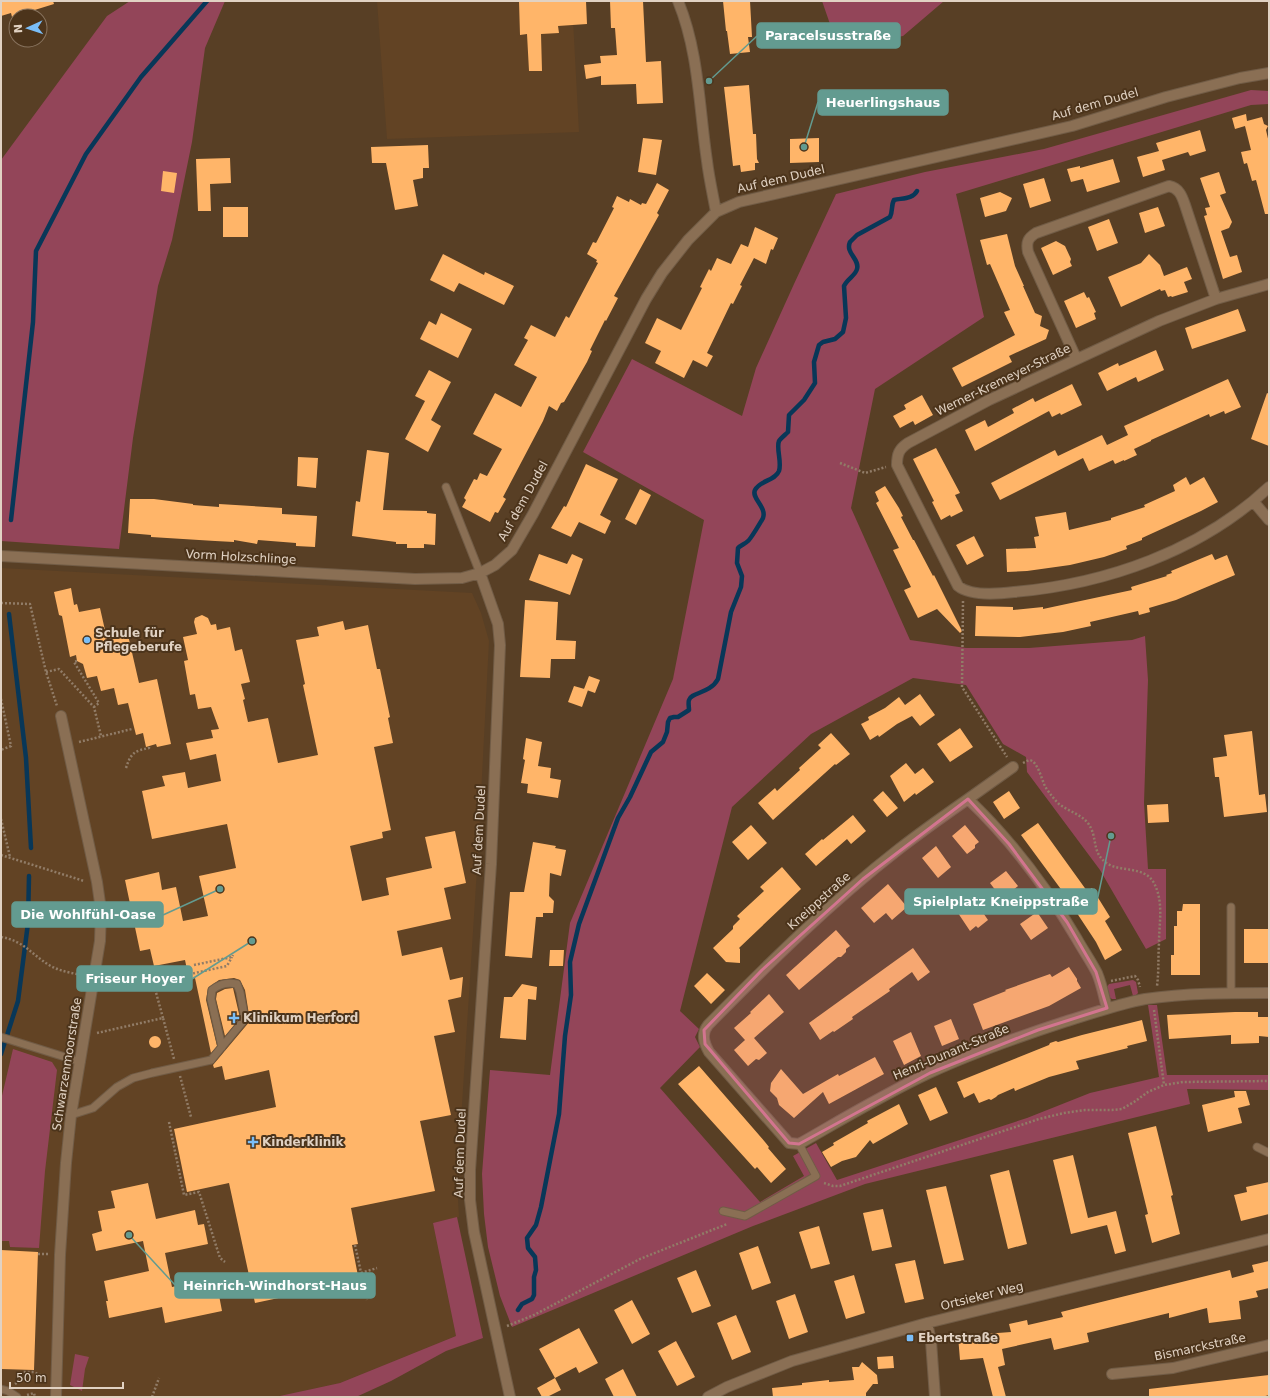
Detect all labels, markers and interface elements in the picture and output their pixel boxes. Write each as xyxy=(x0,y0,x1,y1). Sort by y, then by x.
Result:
north arrow xyxy=(8,8,48,48)
callout: Paracelsusstraße xyxy=(757,23,900,48)
text: N xyxy=(12,24,25,33)
text: Paracelsusstraße xyxy=(765,28,891,43)
street label: Auf dem Dudel xyxy=(1050,85,1140,123)
callout: Heuerlingshaus xyxy=(818,90,948,115)
text: Heuerlingshaus xyxy=(826,95,940,110)
street label: Auf dem Dudel xyxy=(736,162,826,196)
street label: Werner-Kremeyer-Straße xyxy=(933,341,1073,419)
street label: Auf dem Dudel xyxy=(495,458,551,544)
street label: Vorm Holzschlinge xyxy=(185,547,297,567)
place label: Schule für Pflegeberufe xyxy=(95,626,182,654)
marker: Schule für Pflegeberufe xyxy=(82,635,92,645)
street label: Auf dem Dudel xyxy=(470,785,488,875)
street label: Kneippstraße xyxy=(785,869,853,933)
callout: Spielplatz Kneippstraße xyxy=(905,889,1097,914)
text: Spielplatz Kneippstraße xyxy=(913,894,1089,909)
callout: Die Wohlfühl-Oase xyxy=(12,902,163,927)
text: Die Wohlfühl-Oase xyxy=(20,907,156,922)
callout: Friseur Hoyer xyxy=(77,966,192,991)
text: Friseur Hoyer xyxy=(85,971,185,986)
street label: Schwarzenmoorstraße xyxy=(50,996,84,1132)
place label: Klinikum Herford xyxy=(243,1011,358,1025)
marker: Klinikum Herford xyxy=(228,1012,240,1024)
street label: Henri-Dunant-Straße xyxy=(891,1021,1011,1083)
street label: Auf dem Dudel xyxy=(451,1108,469,1198)
place label: Kinderklinik xyxy=(262,1135,344,1149)
marker: Kinderklinik xyxy=(247,1136,259,1148)
callout: Heinrich-Windhorst-Haus xyxy=(175,1273,375,1298)
text: Heinrich-Windhorst-Haus xyxy=(183,1278,367,1293)
street label: Ortsieker Weg xyxy=(939,1279,1025,1313)
street label: Bismarckstraße xyxy=(1153,1330,1247,1364)
place label: Ebertstraße xyxy=(918,1331,998,1345)
marker: Ebertstraße xyxy=(905,1333,915,1343)
scale bar xyxy=(10,1364,123,1390)
text: 50 m xyxy=(16,1371,47,1385)

